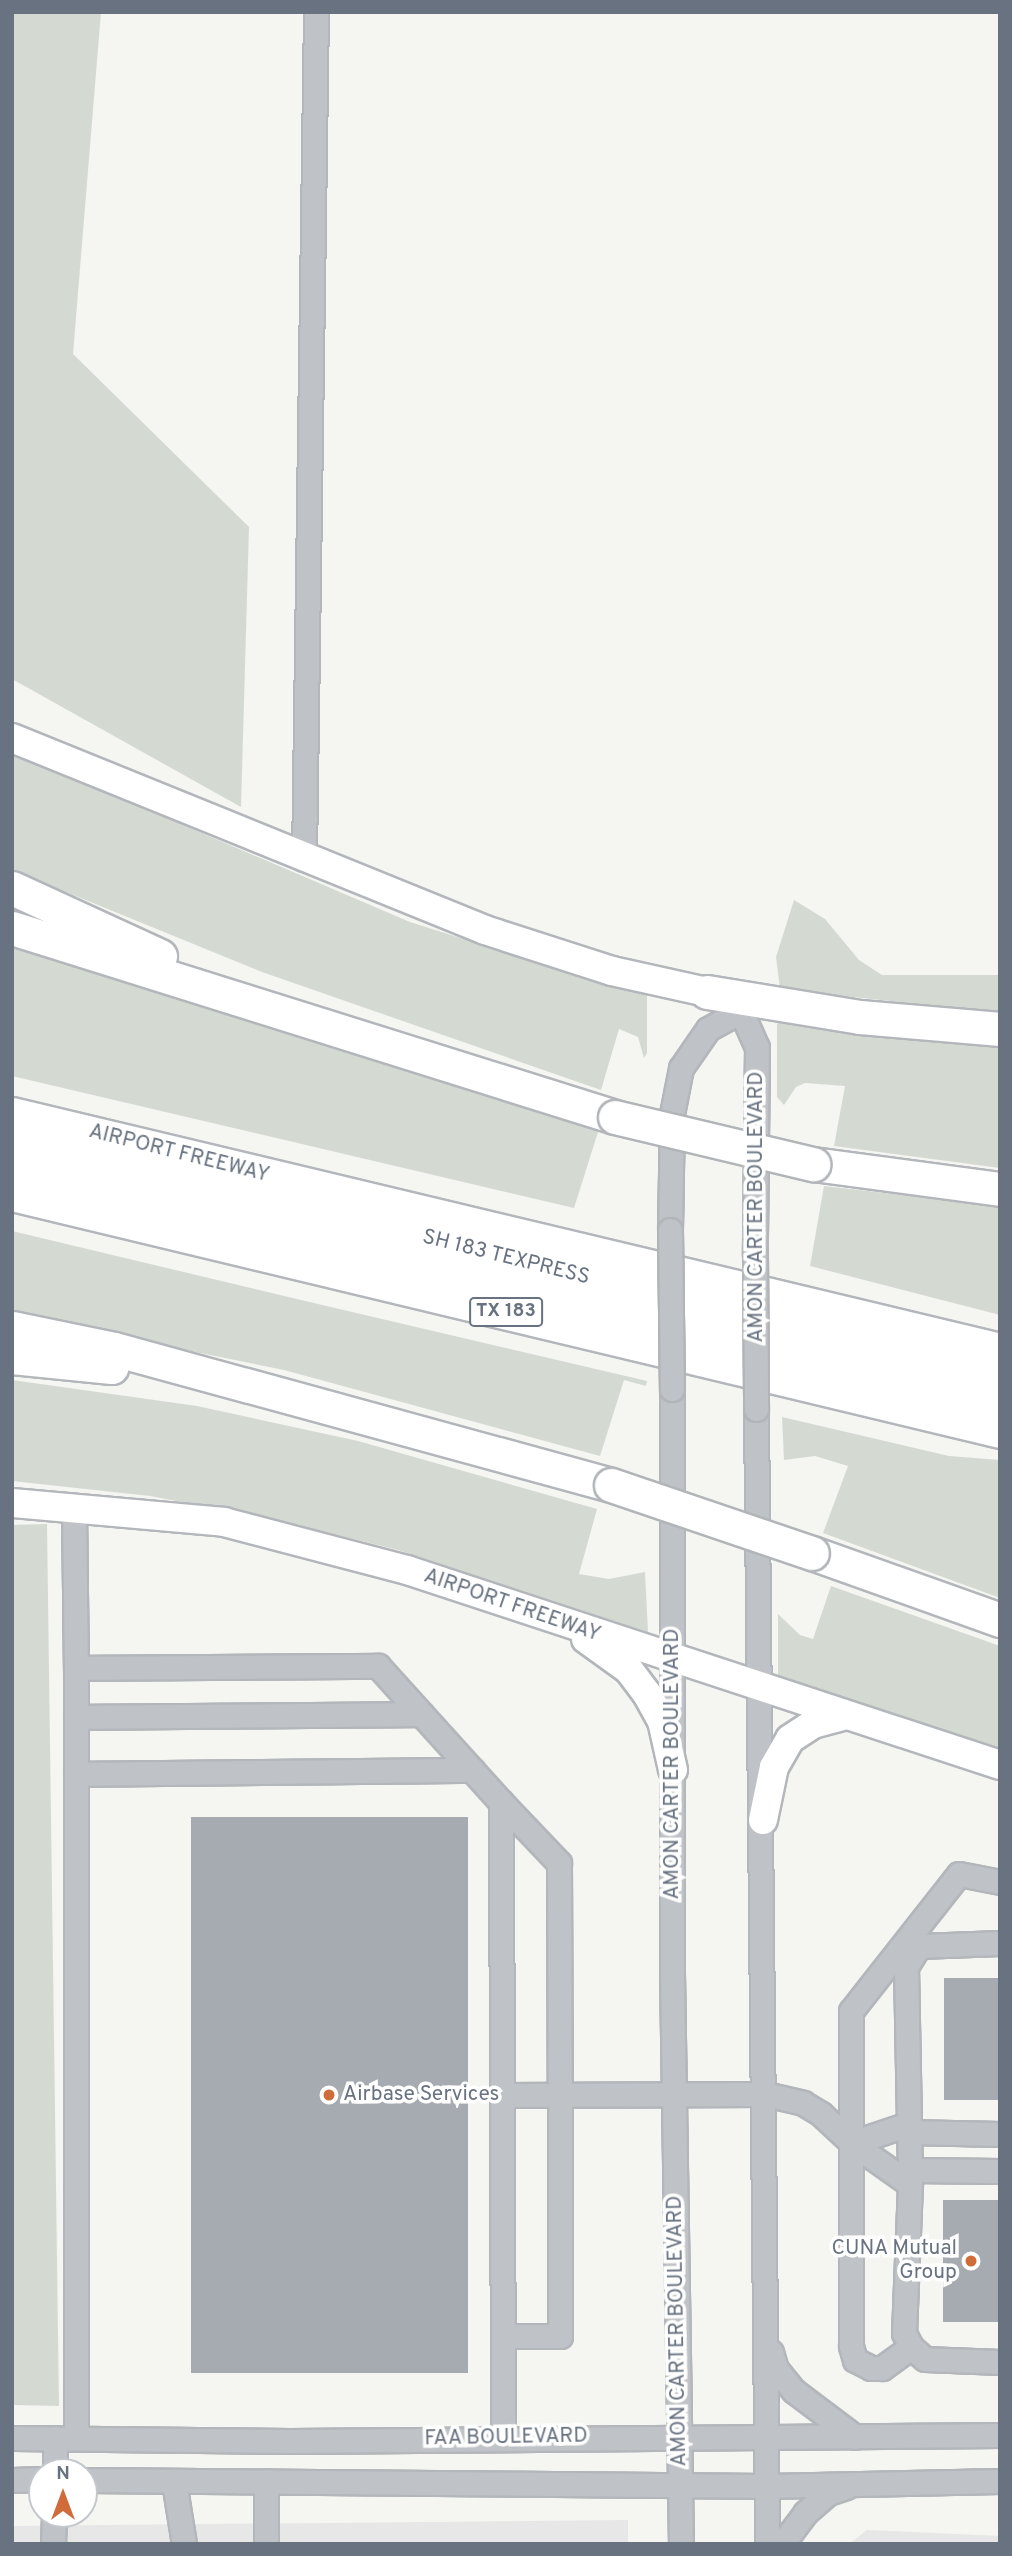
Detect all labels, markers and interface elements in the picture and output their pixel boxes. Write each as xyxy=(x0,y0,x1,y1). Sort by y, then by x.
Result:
street label: AMON CARTER BOULEVARD xyxy=(744,1071,770,1343)
street label: AIRPORT FREEWAY xyxy=(86,1119,272,1189)
street label: SH 183 TEXPRESS xyxy=(419,1225,593,1291)
road number: TX 183 xyxy=(468,1296,544,1328)
street label: AIRPORT FREEWAY xyxy=(420,1564,604,1648)
street label: AMON CARTER BOULEVARD xyxy=(660,1628,686,1900)
place label: Airbase Services xyxy=(343,2082,499,2108)
marker: Airbase Services xyxy=(321,2087,337,2103)
street label: AMON CARTER BOULEVARD xyxy=(663,2195,693,2467)
place label: CUNA Mutual Group xyxy=(831,2236,957,2286)
marker: CUNA Mutual Group xyxy=(963,2253,979,2269)
street label: FAA BOULEVARD xyxy=(424,2424,588,2452)
north arrow xyxy=(28,2458,98,2528)
text: N xyxy=(56,2462,70,2486)

